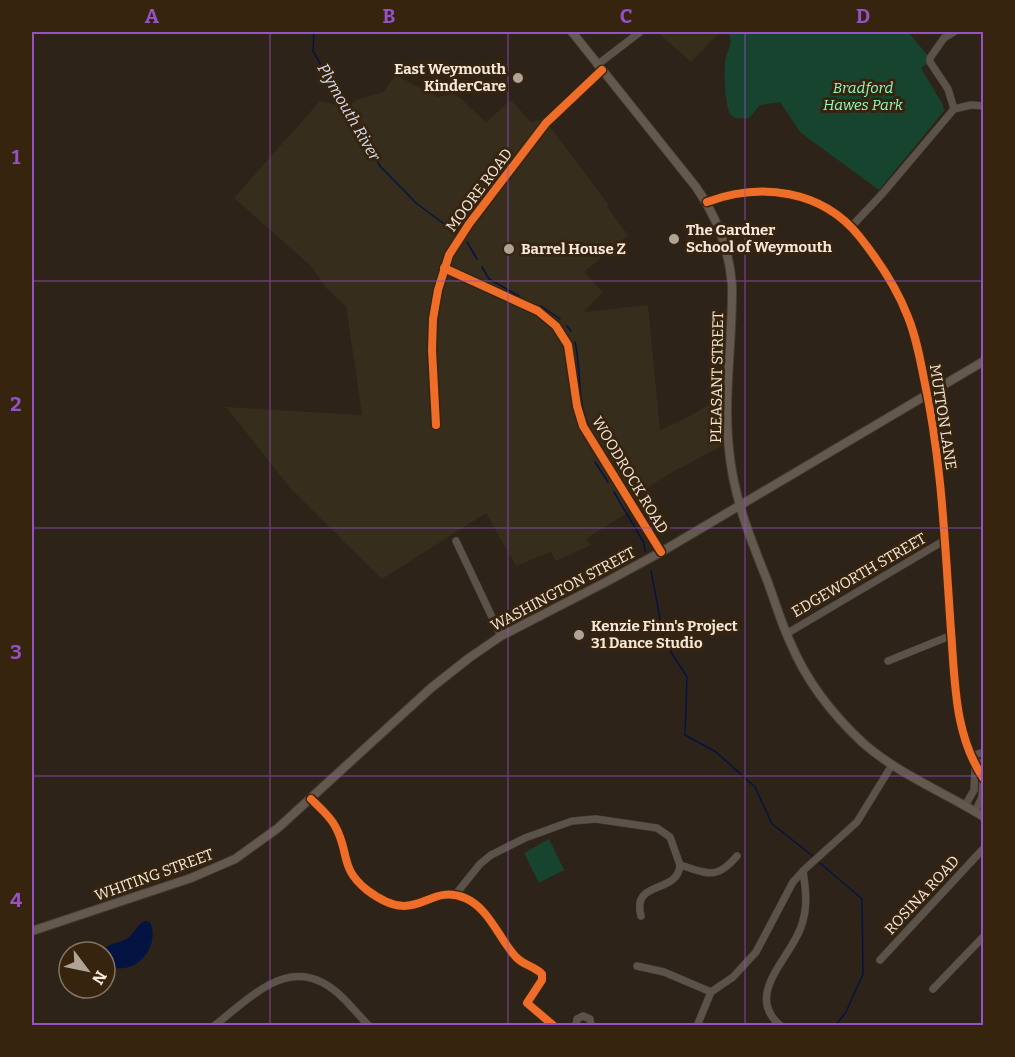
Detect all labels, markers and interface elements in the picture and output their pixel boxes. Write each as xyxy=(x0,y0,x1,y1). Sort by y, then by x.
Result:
text: A xyxy=(145,4,160,28)
text: B xyxy=(383,4,396,28)
text: C xyxy=(620,4,632,28)
text: D xyxy=(856,4,870,28)
water label: Plymouth River xyxy=(313,60,385,165)
place label: East Weymouth KinderCare xyxy=(394,60,506,95)
marker: East Weymouth KinderCare xyxy=(511,71,525,85)
park label: Bradford Hawes Park xyxy=(823,79,904,114)
text: 1 xyxy=(12,145,21,169)
street label: MOORE ROAD xyxy=(442,145,516,235)
place label: The Gardner School of Weymouth xyxy=(686,221,833,256)
marker: The Gardner School of Weymouth xyxy=(667,232,681,246)
place label: Barrel House Z xyxy=(521,240,626,258)
marker: Barrel House Z xyxy=(502,242,516,256)
street label: PLEASANT STREET xyxy=(707,311,727,443)
street label: MUTTON LANE xyxy=(926,363,960,471)
text: 2 xyxy=(10,392,22,416)
street label: WOODROCK ROAD xyxy=(588,413,672,537)
street label: EDGEWORTH STREET xyxy=(789,529,930,621)
street label: WASHINGTON STREET xyxy=(488,543,639,635)
place label: Kenzie Finn's Project 31 Dance Studio xyxy=(591,617,738,652)
marker: Kenzie Finn's Project 31 Dance Studio xyxy=(572,628,586,642)
text: 3 xyxy=(10,640,22,664)
street label: WHITING STREET xyxy=(92,845,216,905)
street label: ROSINA ROAD xyxy=(881,852,963,938)
text: 4 xyxy=(10,888,22,912)
north arrow xyxy=(57,940,117,1000)
text: N xyxy=(88,967,111,988)

